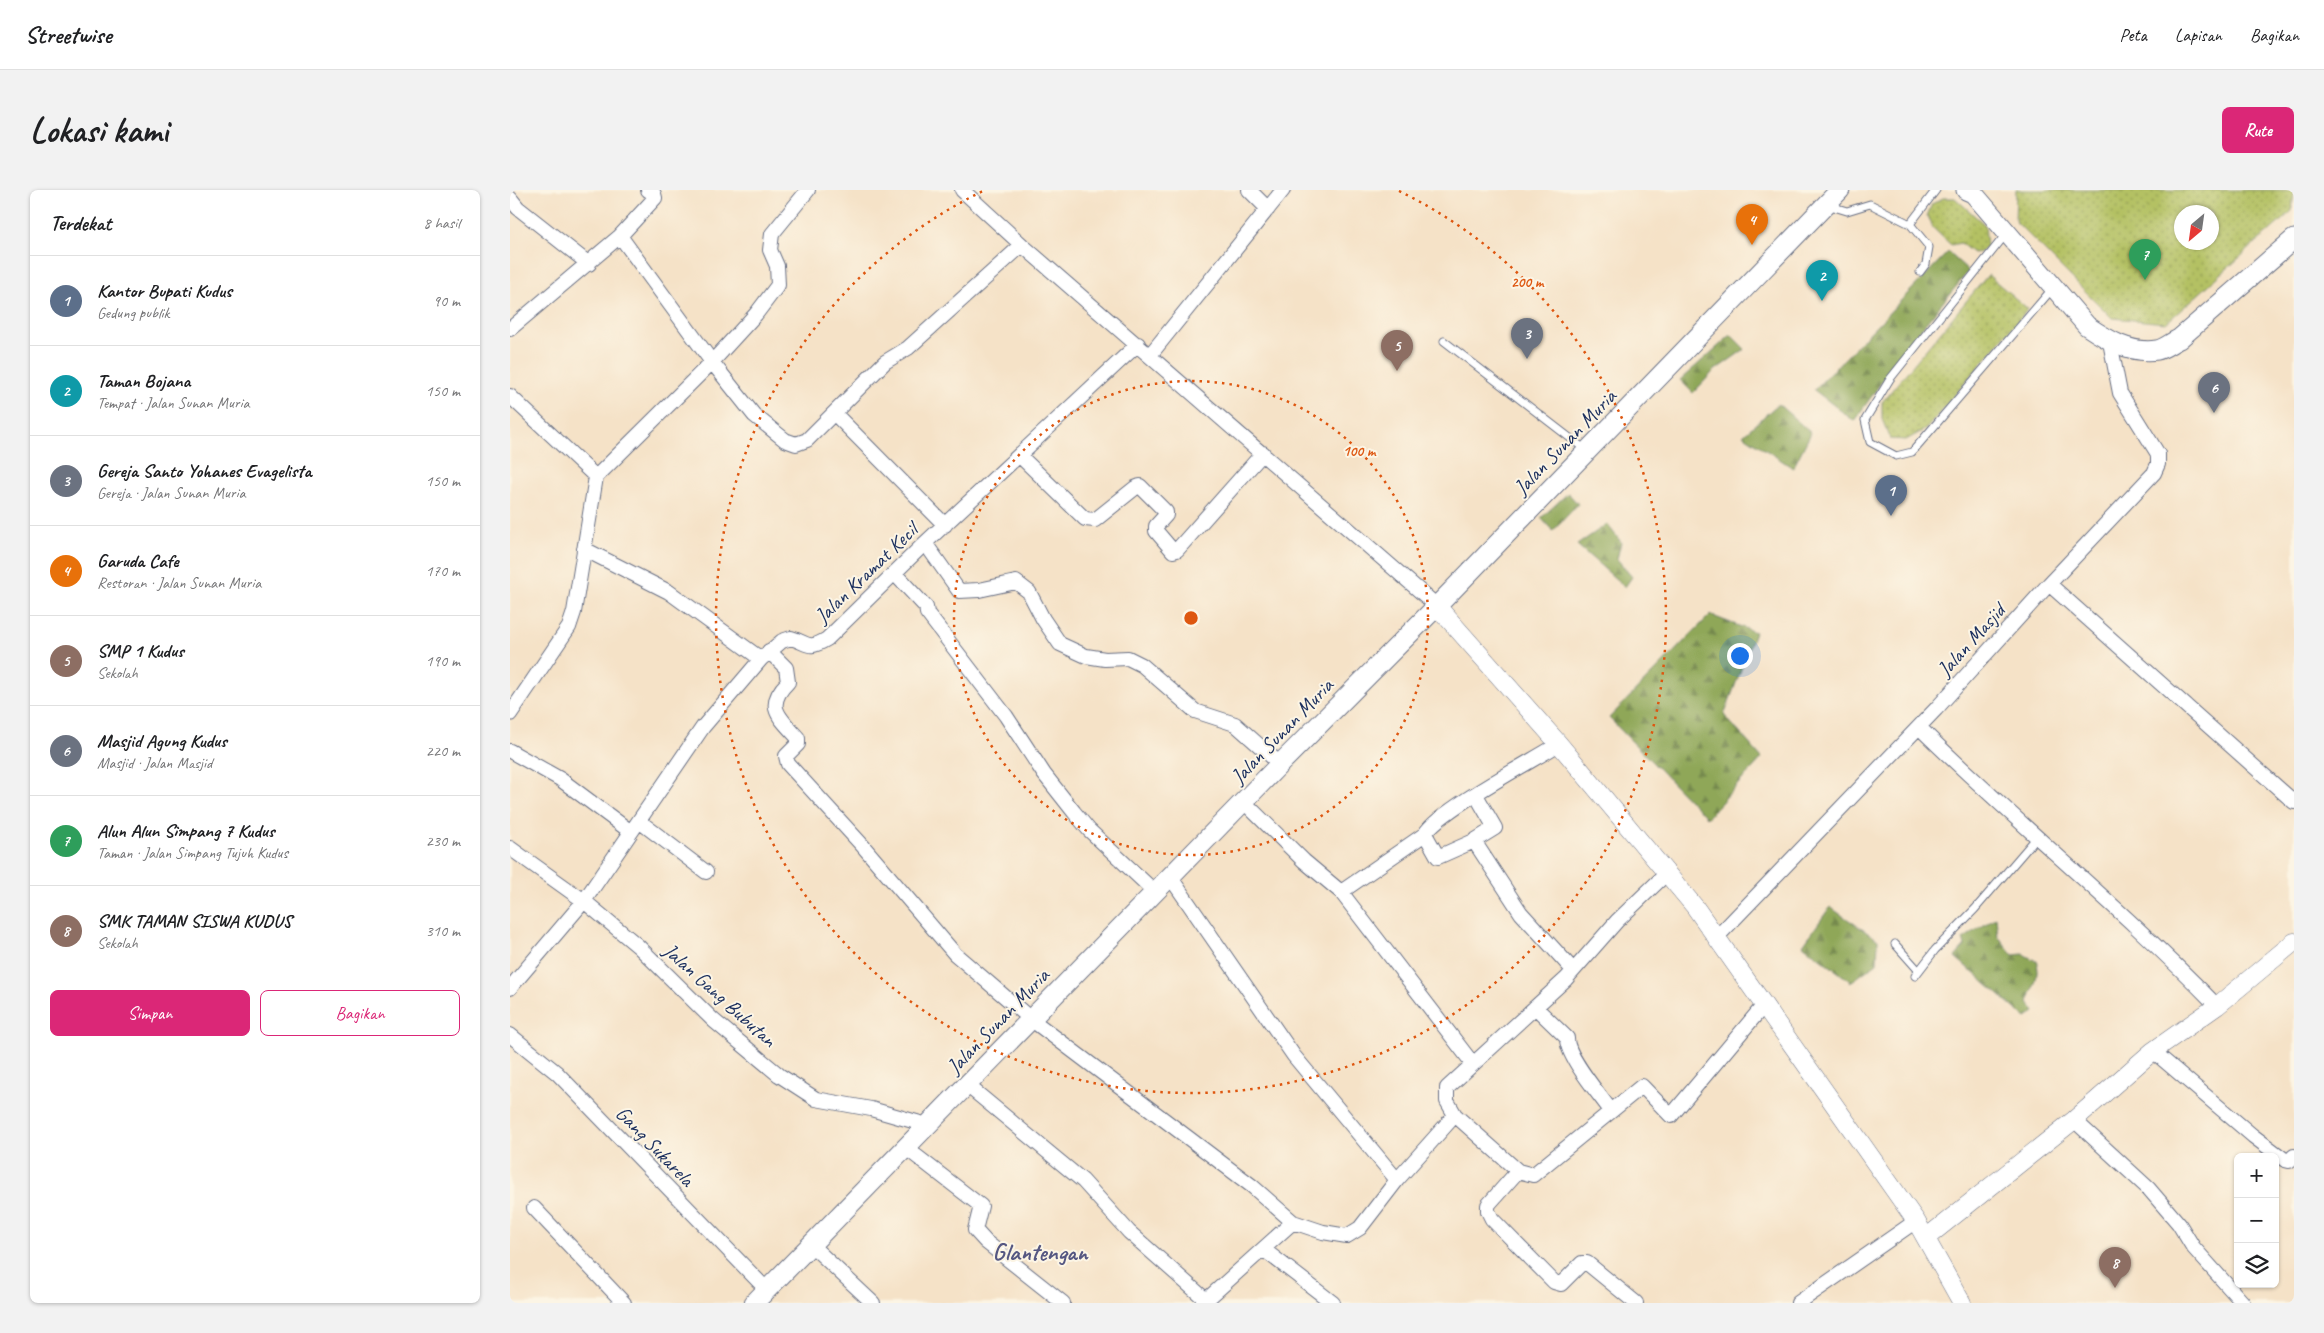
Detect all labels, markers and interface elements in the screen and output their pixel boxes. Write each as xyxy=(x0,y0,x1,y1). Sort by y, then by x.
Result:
text: Streetwise xyxy=(25,20,111,50)
text: Peta xyxy=(2120,24,2147,46)
text: Lapisan xyxy=(2175,24,2222,46)
text: Bagikan xyxy=(2250,24,2299,46)
button: Rute xyxy=(2222,107,2294,153)
text: Lokasi kami xyxy=(30,108,168,153)
pin: 4 xyxy=(1736,204,1768,245)
north arrow xyxy=(2174,205,2219,250)
text: Terdekat xyxy=(50,210,111,236)
text: 8 hasil xyxy=(423,213,460,233)
pin: 7 xyxy=(2129,239,2161,280)
pin: 2 xyxy=(1806,260,1838,301)
text: 200 m xyxy=(1511,273,1545,292)
text: Kantor Bupati Kudus xyxy=(97,279,232,303)
text: 1 xyxy=(62,291,70,311)
text: 90 m xyxy=(433,291,460,311)
text: Gedung publik xyxy=(97,303,169,323)
pin: 3 xyxy=(1511,318,1543,359)
pin: 5 xyxy=(1381,330,1413,371)
text: Taman Bojana xyxy=(97,369,190,393)
pin: 6 xyxy=(2198,372,2230,413)
text: 2 xyxy=(62,381,70,401)
text: 150 m xyxy=(426,381,460,401)
street label: Jalan Sunan Muria xyxy=(1508,383,1623,501)
text: Tempat · Jalan Sunan Muria xyxy=(97,393,250,413)
text: 100 m xyxy=(1343,442,1377,461)
text: Gereja Santo Yohanes Evagelista xyxy=(97,459,311,483)
text: 3 xyxy=(62,471,70,491)
text: 150 m xyxy=(426,471,460,491)
pin: 1 xyxy=(1875,475,1907,516)
text: Gereja · Jalan Sunan Muria xyxy=(97,483,246,503)
street label: Jalan Kramat Kecil xyxy=(808,515,925,629)
text: Garuda Cafe xyxy=(97,549,179,573)
text: 4 xyxy=(62,561,70,581)
text: 170 m xyxy=(426,561,460,581)
text: Restoran · Jalan Sunan Muria xyxy=(97,573,261,593)
street label: Jalan Masjid xyxy=(1931,595,2013,683)
centre of rings xyxy=(1182,609,1200,627)
text: SMP 1 Kudus xyxy=(97,639,184,663)
your location xyxy=(1727,643,1753,669)
text: 5 xyxy=(63,651,69,671)
text: 190 m xyxy=(426,651,460,671)
text: Sekolah xyxy=(97,663,138,683)
street label: Jalan Sunan Muria xyxy=(1225,672,1340,790)
text: Masjid Agung Kudus xyxy=(97,729,227,753)
text: 6 xyxy=(62,741,70,761)
text: 220 m xyxy=(426,741,460,761)
text: Masjid · Jalan Masjid xyxy=(97,753,212,773)
text: Alun Alun Simpang 7 Kudus xyxy=(97,819,274,843)
text: 7 xyxy=(62,831,70,851)
text: 230 m xyxy=(426,831,460,851)
text: Taman · Jalan Simpang Tujuh Kudus xyxy=(97,843,288,863)
text: SMK TAMAN SISWA KUDUS xyxy=(97,909,292,933)
text: 8 xyxy=(62,921,70,941)
text: 310 m xyxy=(426,921,460,941)
text: Sekolah xyxy=(97,933,138,953)
street label: Jalan Gang Bubutan xyxy=(657,937,782,1053)
street label: Jalan Sunan Muria xyxy=(941,962,1056,1080)
button: Simpan xyxy=(50,990,250,1036)
button: Bagikan xyxy=(260,990,460,1036)
street label: Gang Sukarela xyxy=(610,1100,701,1193)
map controls xyxy=(2234,1153,2279,1288)
button: + xyxy=(2234,1153,2279,1198)
button: − xyxy=(2234,1198,2279,1243)
district label: Glantengan xyxy=(993,1237,1089,1267)
button: layers xyxy=(2234,1243,2279,1288)
pin: 8 xyxy=(2099,1247,2131,1288)

